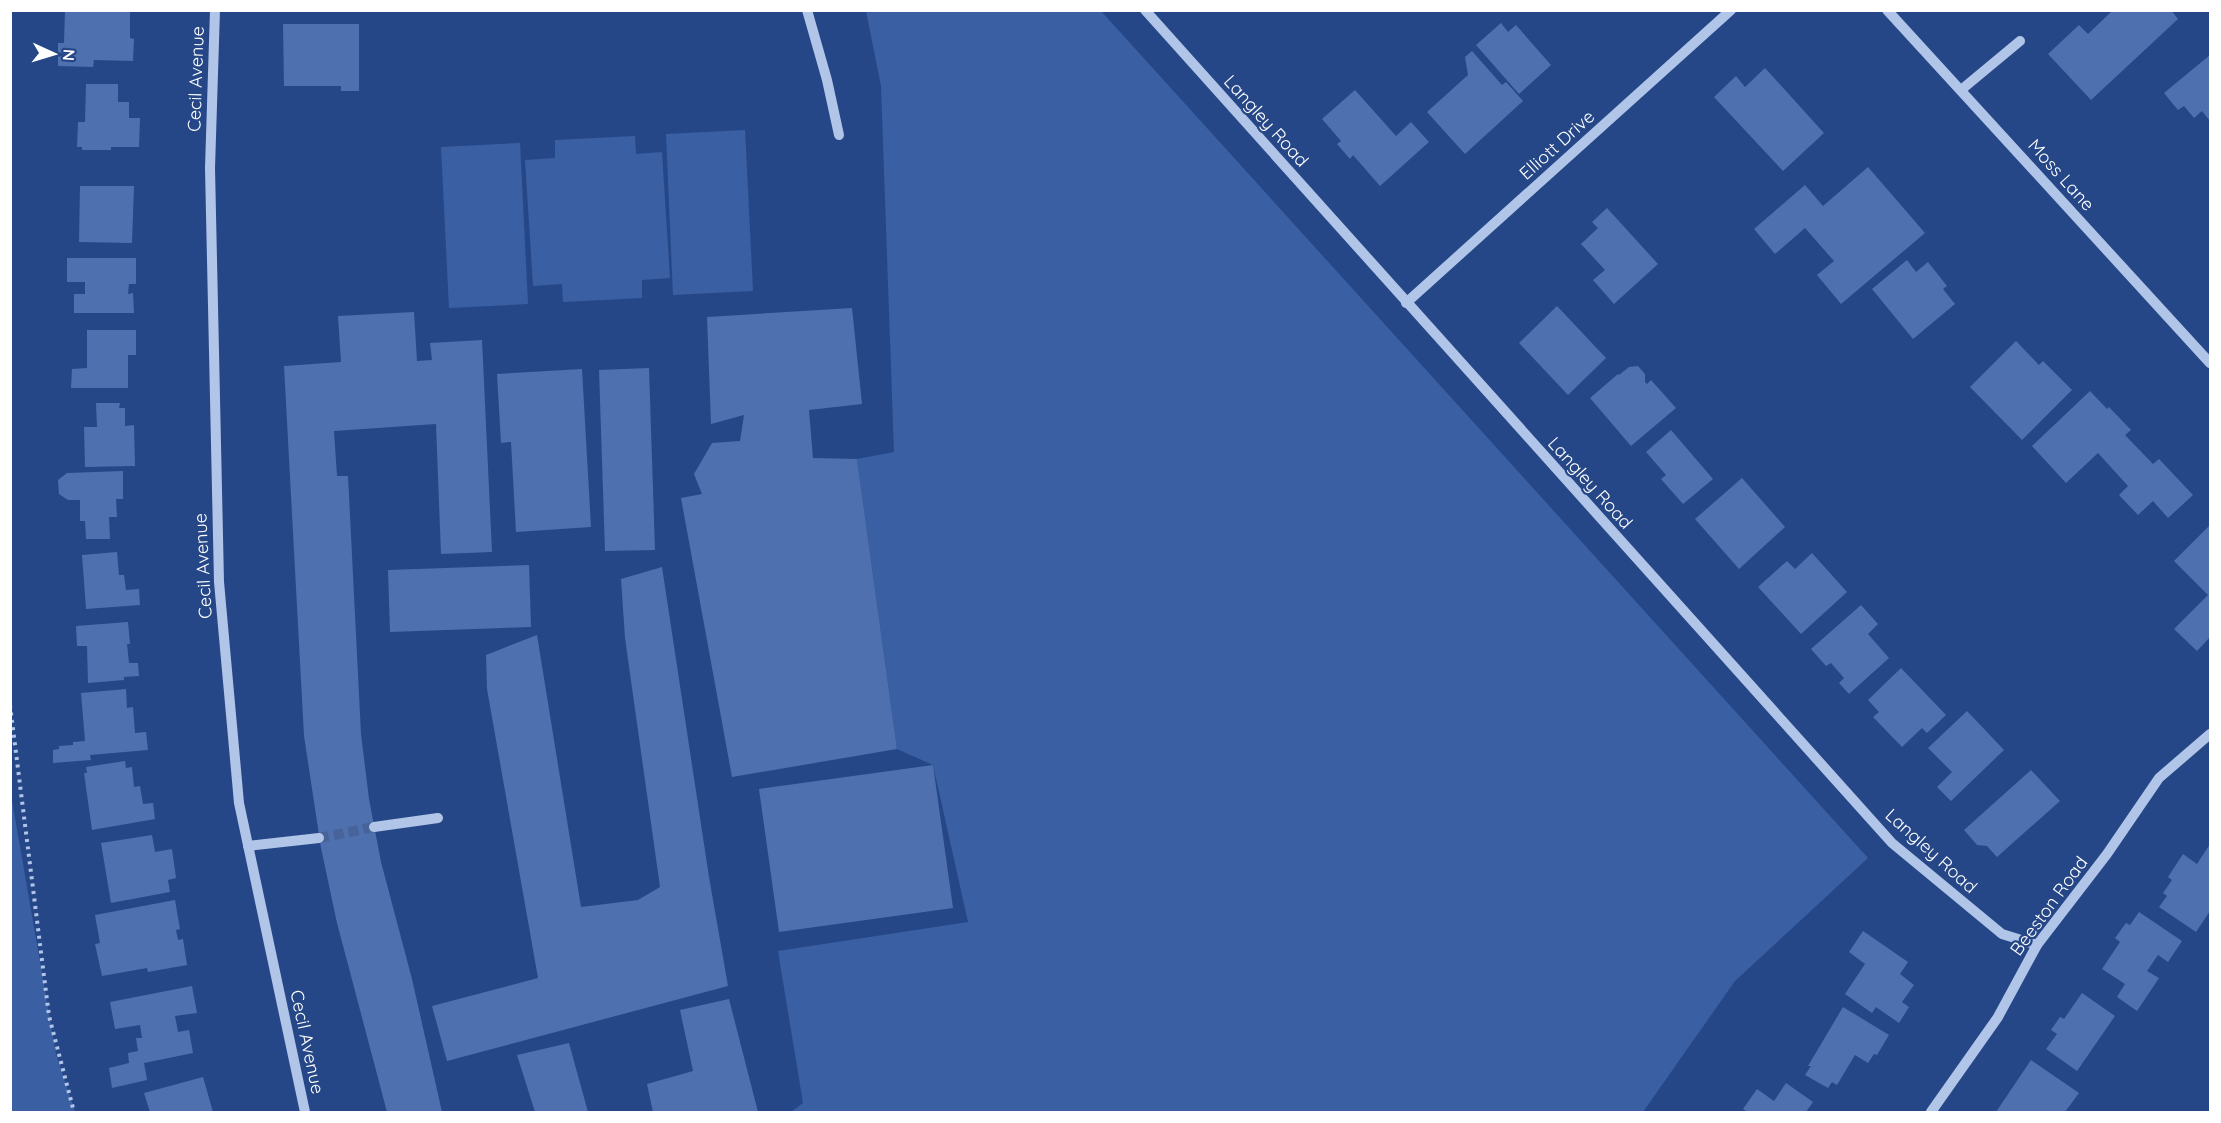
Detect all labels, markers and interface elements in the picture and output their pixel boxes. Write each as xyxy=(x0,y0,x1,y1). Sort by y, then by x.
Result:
north arrow xyxy=(24,24,84,84)
street label: Cecil Avenue xyxy=(182,26,209,132)
text: N xyxy=(59,48,79,62)
street label: Langley Road xyxy=(1219,70,1314,171)
street label: Elliott Drive xyxy=(1514,105,1599,185)
street label: Moss Lane xyxy=(2023,134,2100,215)
street label: Langley Road xyxy=(1543,432,1638,533)
street label: Cecil Avenue xyxy=(188,513,217,619)
street label: Langley Road xyxy=(1881,803,1982,898)
street label: Beeston Road xyxy=(2005,851,2092,960)
street label: Cecil Avenue xyxy=(285,988,330,1096)

